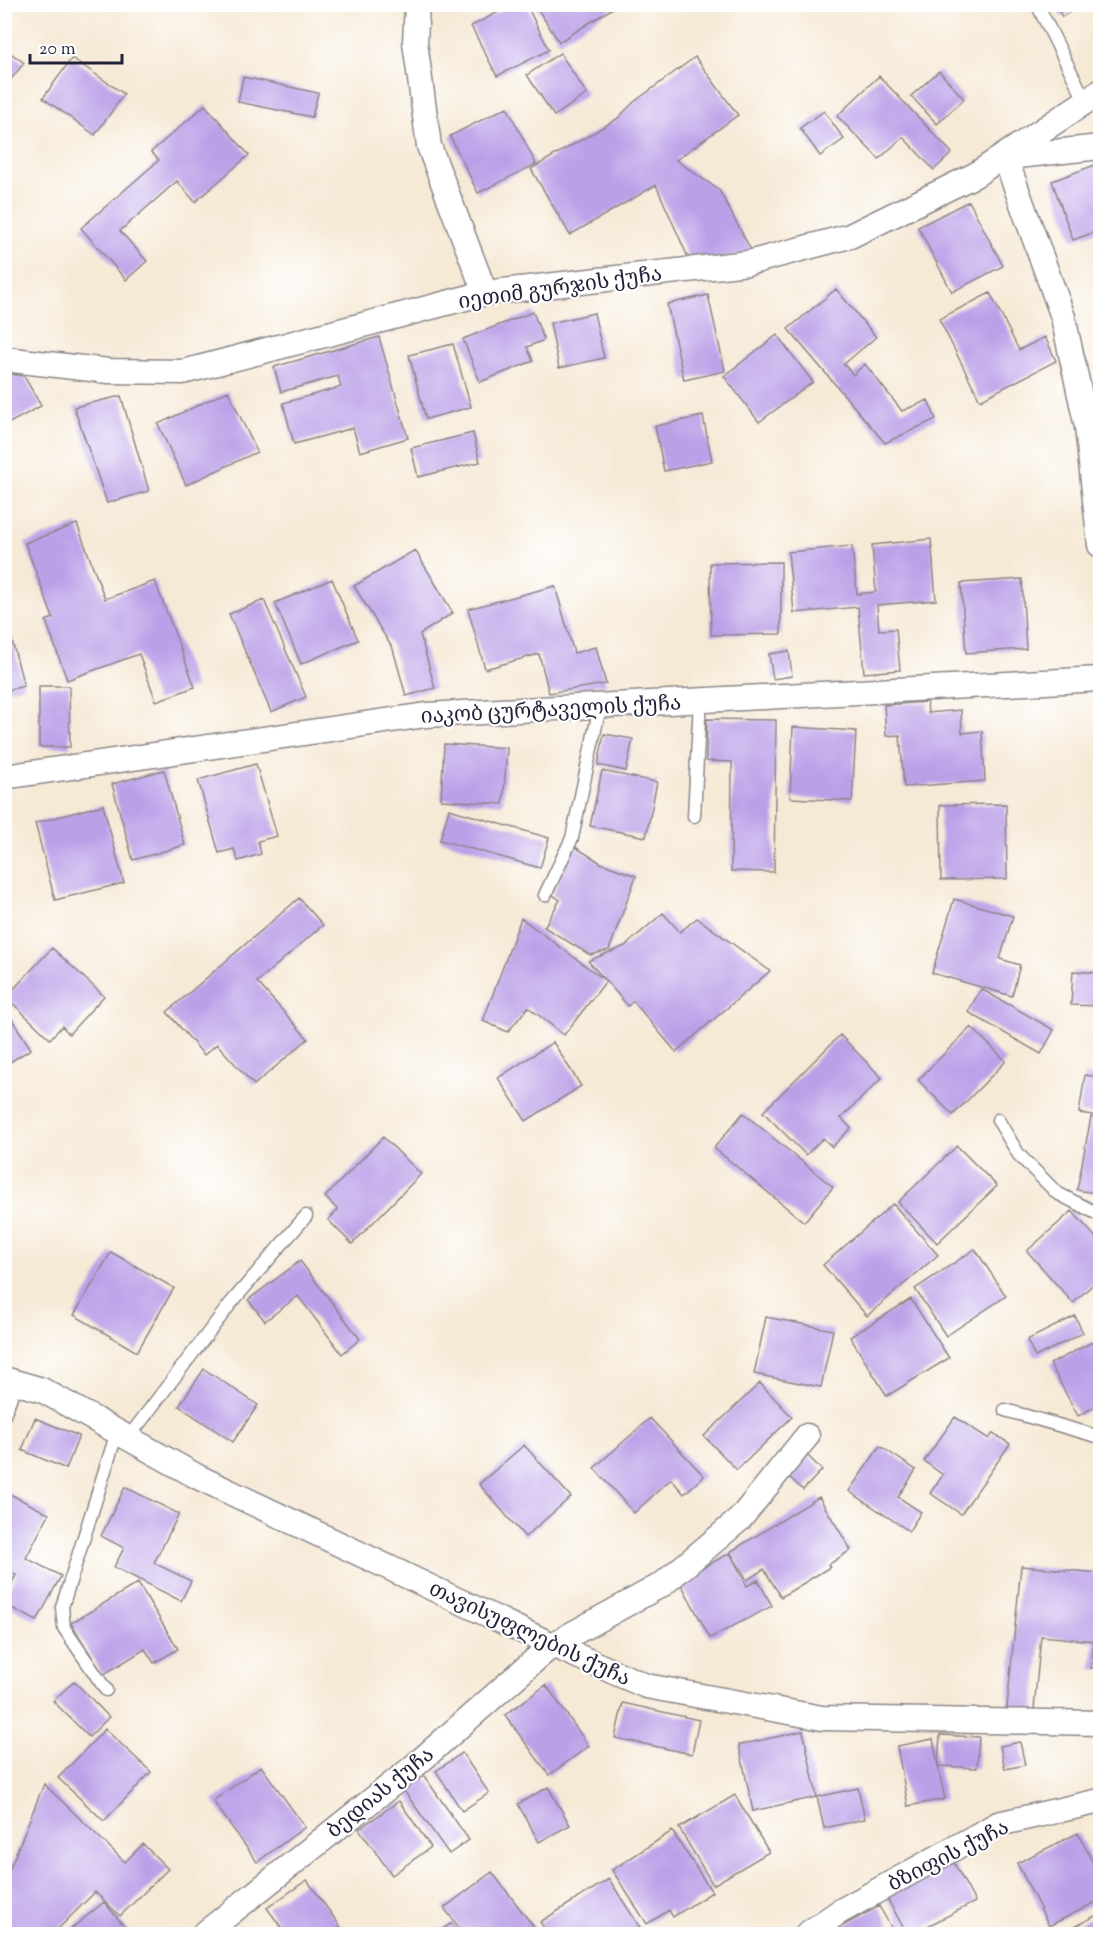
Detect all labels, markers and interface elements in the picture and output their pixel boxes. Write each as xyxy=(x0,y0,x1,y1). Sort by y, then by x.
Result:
scale bar xyxy=(30,27,122,65)
text: 20 m xyxy=(39,37,76,63)
street label: იეთიმ გურჯის ქუჩა xyxy=(457,260,664,318)
street label: იაკობ ცურტაველის ქუჩა xyxy=(420,689,682,733)
street label: თავისუფლების ქუჩა xyxy=(423,1575,635,1695)
street label: ბედიას ქუჩა xyxy=(321,1741,441,1846)
street label: ბზიფის ქუჩა xyxy=(883,1813,1015,1900)

